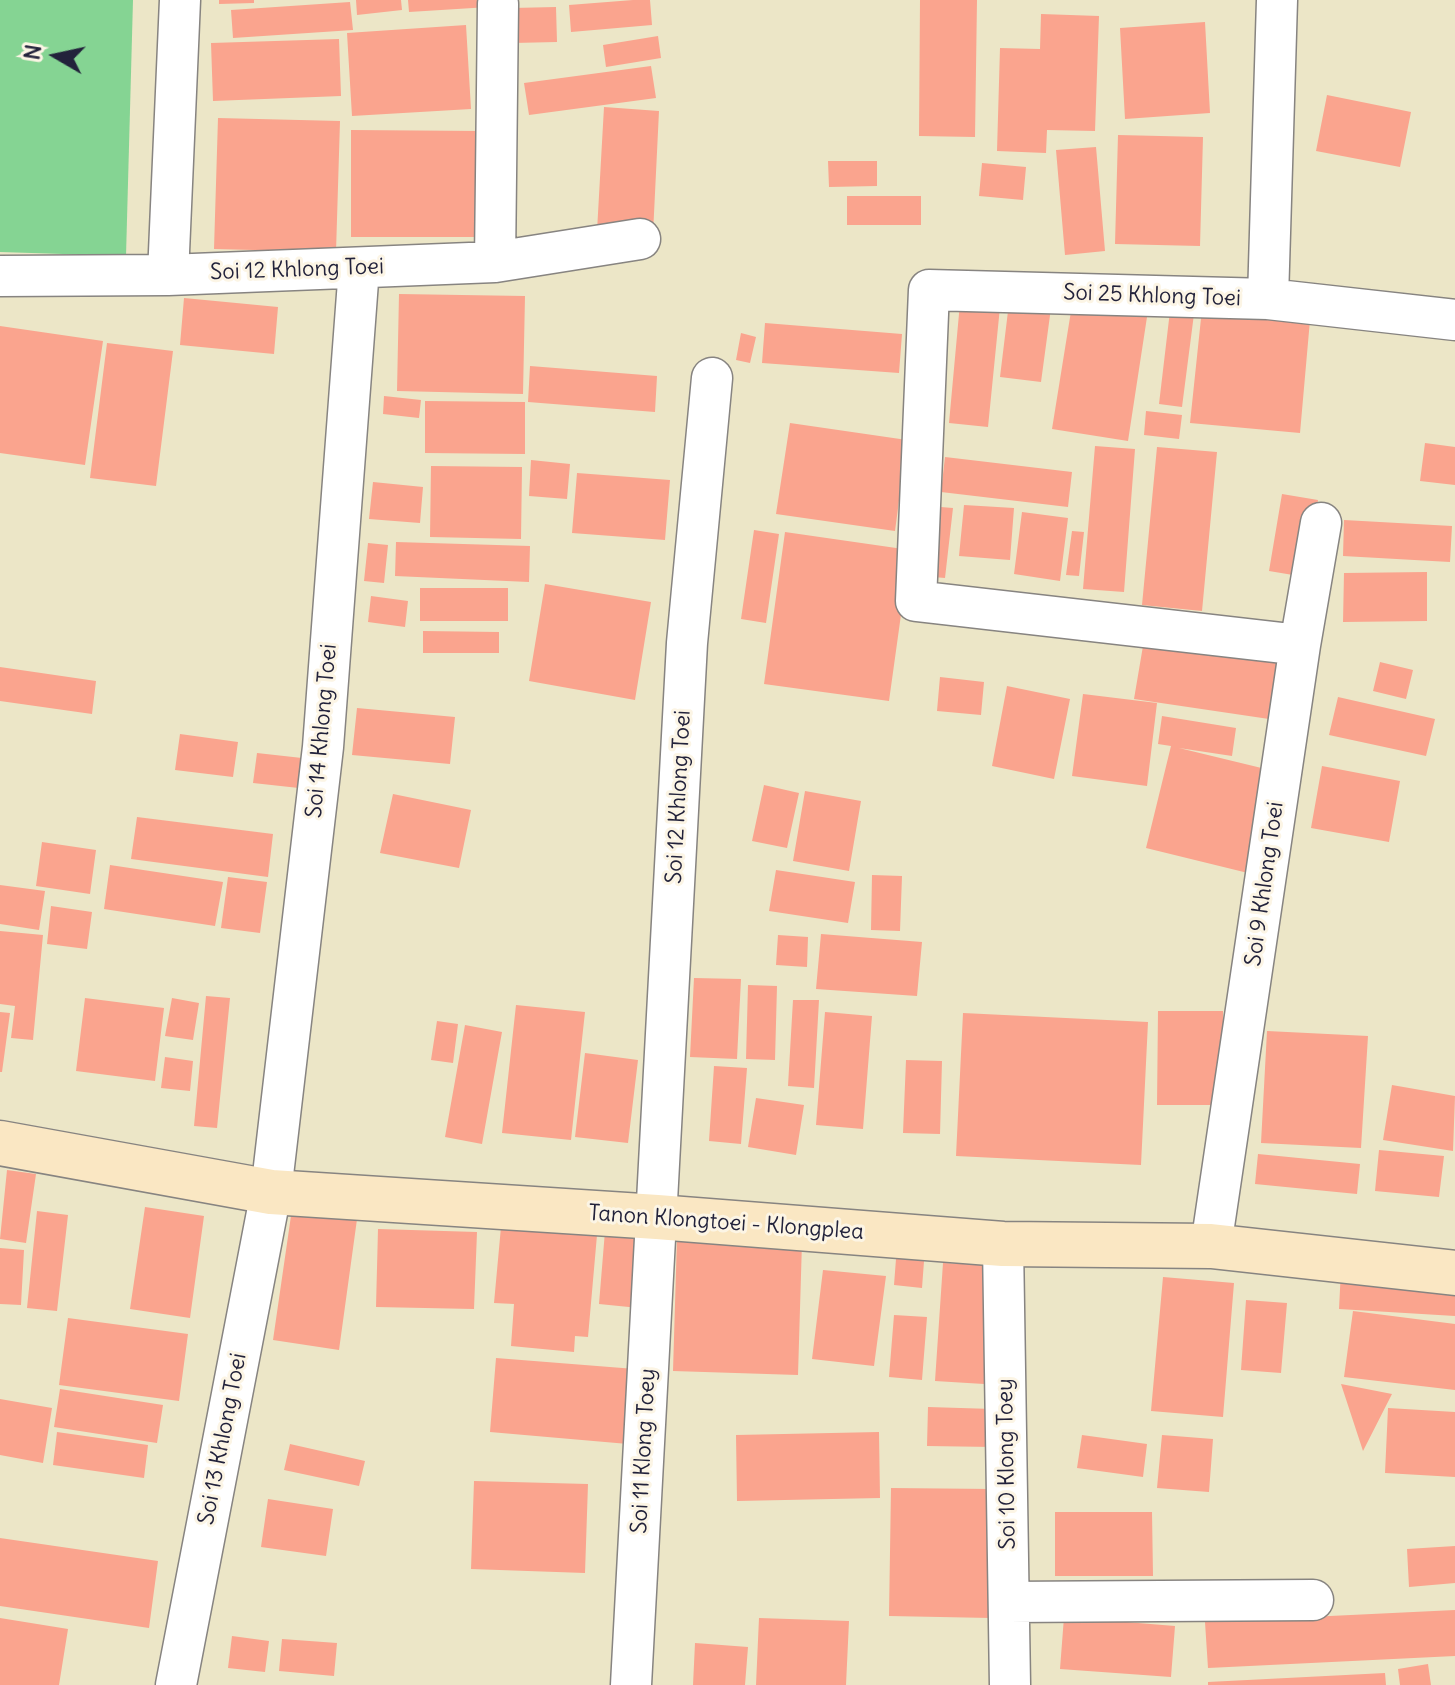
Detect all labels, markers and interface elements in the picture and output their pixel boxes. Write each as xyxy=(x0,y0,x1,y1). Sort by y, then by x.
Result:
north arrow xyxy=(16,16,96,96)
text: N xyxy=(17,43,47,62)
street label: Soi 12 Khlong Toei xyxy=(210,254,384,286)
street label: Soi 25 Khlong Toei xyxy=(1063,280,1241,312)
street label: Soi 14 Khlong Toei xyxy=(301,643,343,819)
street label: Soi 12 Khlong Toei xyxy=(661,710,697,884)
street label: Soi 9 Khlong Toei xyxy=(1240,800,1290,968)
street label: Tanon Klongtoei - Klongplea xyxy=(587,1200,865,1246)
street label: Soi 13 Khlong Toei xyxy=(193,1351,253,1527)
street label: Soi 11 Klong Toey xyxy=(626,1368,662,1534)
street label: Soi 10 Klong Toey xyxy=(992,1378,1022,1550)

